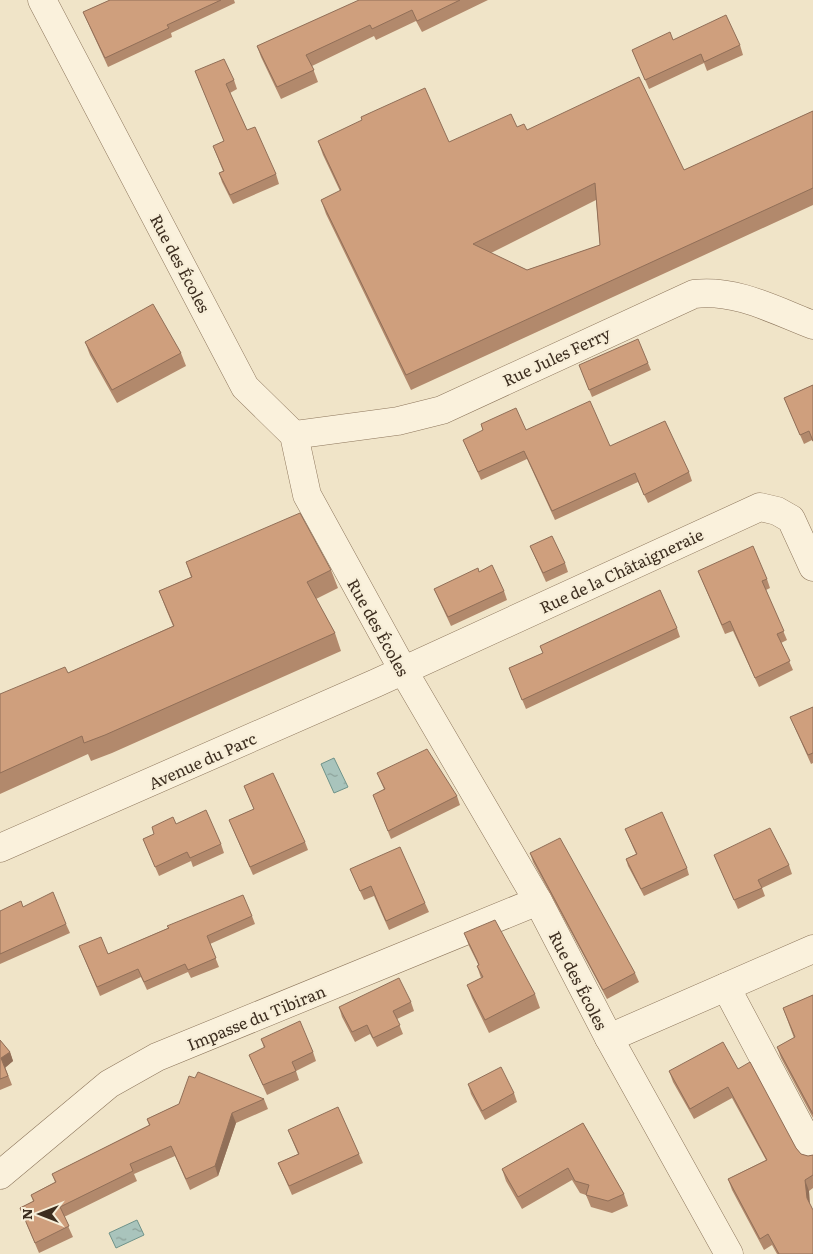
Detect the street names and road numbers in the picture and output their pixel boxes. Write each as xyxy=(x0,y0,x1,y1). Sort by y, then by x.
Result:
street label: Rue des Écoles xyxy=(145,210,217,316)
street label: Rue Jules Ferry xyxy=(498,320,615,391)
street label: Rue de la Châtaigneraie xyxy=(535,521,707,619)
street label: Rue des Écoles xyxy=(342,574,416,680)
street label: Avenue du Parc xyxy=(144,725,260,795)
street label: Rue des Écoles xyxy=(544,926,614,1034)
street label: Impasse du Tibiran xyxy=(183,978,329,1056)

